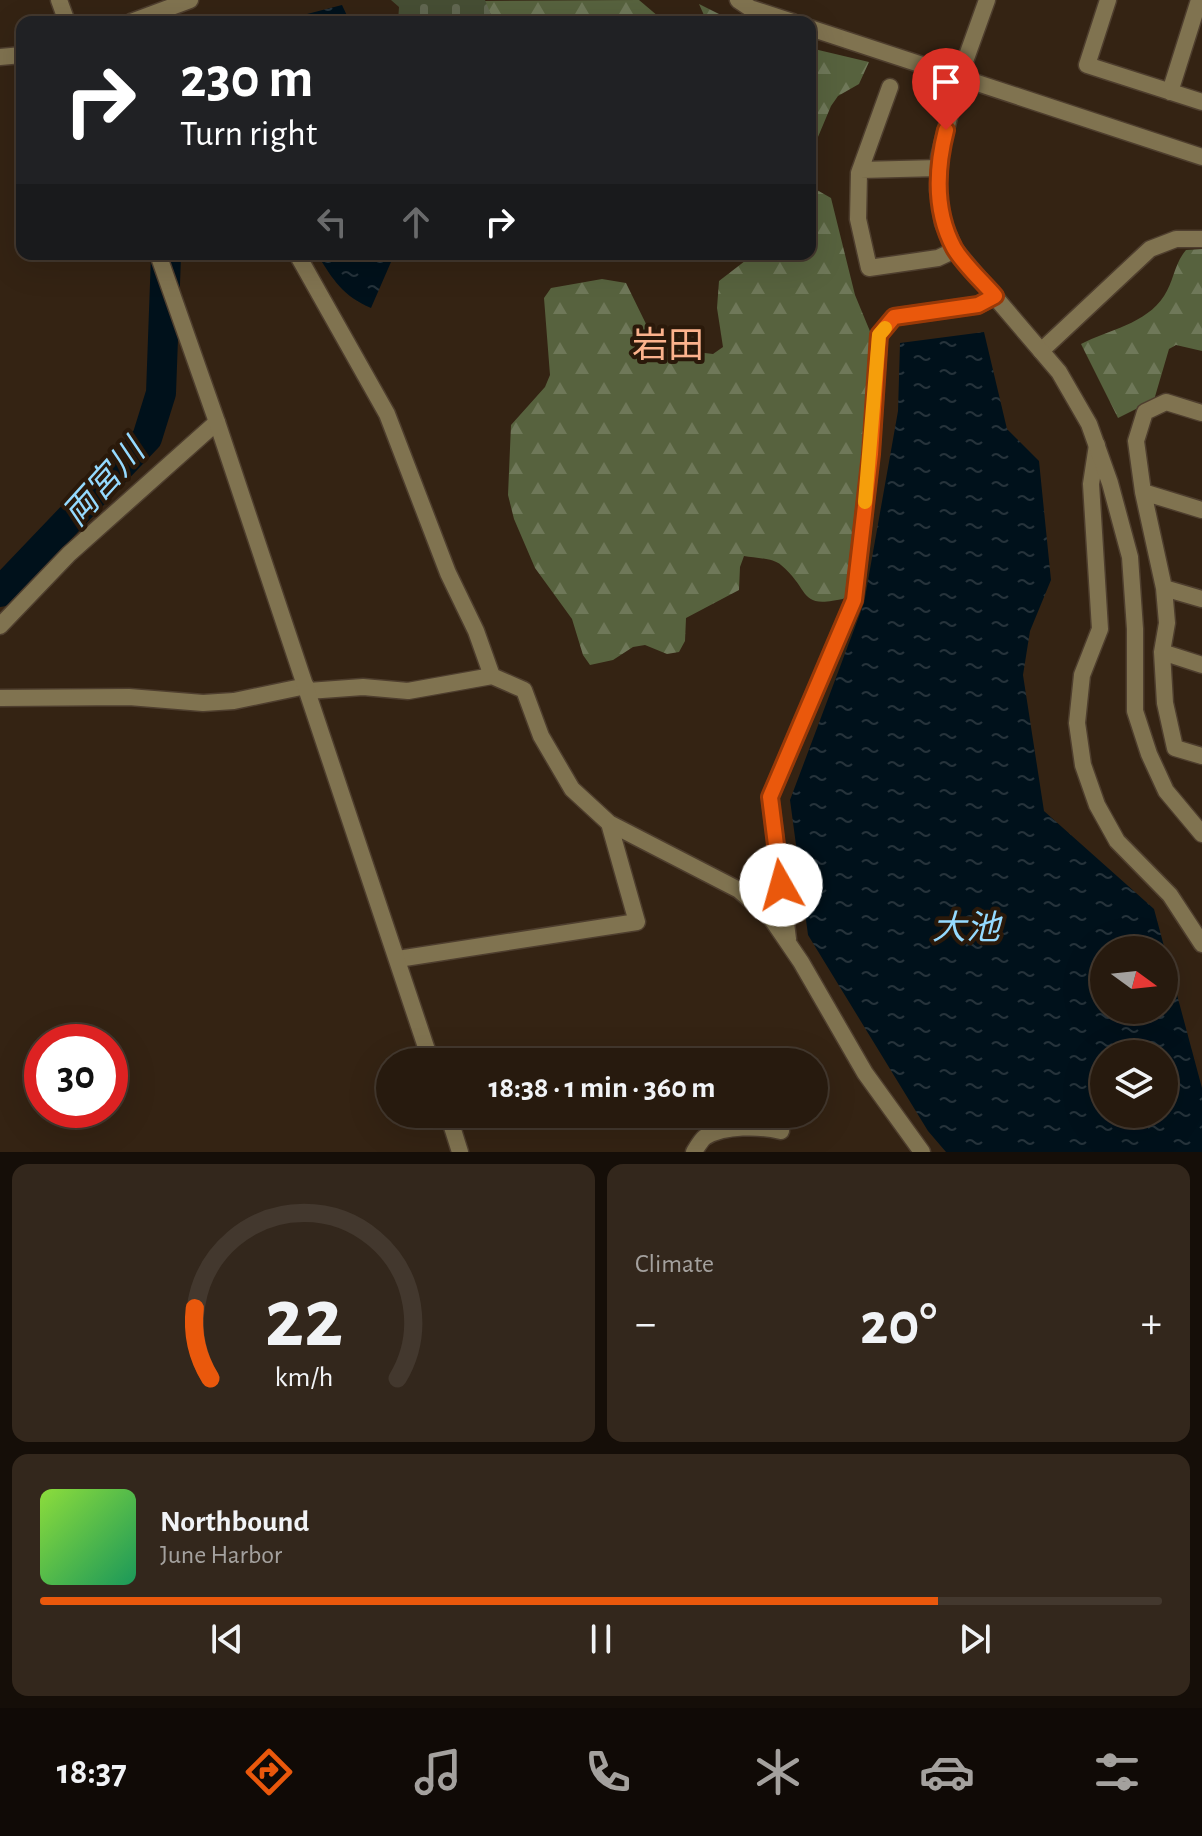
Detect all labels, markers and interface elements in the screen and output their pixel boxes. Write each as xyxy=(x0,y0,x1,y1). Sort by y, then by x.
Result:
icon: right xyxy=(48,48,152,152)
pin xyxy=(912,48,980,130)
text: 230 m xyxy=(180,51,313,107)
icon: arrive xyxy=(924,60,968,104)
text: Turn right xyxy=(180,116,317,152)
icon: left xyxy=(310,200,354,244)
icon: ahead xyxy=(394,200,438,244)
icon: right xyxy=(478,200,522,244)
district label: 岩田 xyxy=(632,326,704,364)
water label: 両宮川 xyxy=(56,430,153,533)
position arrow xyxy=(739,843,823,927)
water label: 大池 xyxy=(932,910,1003,946)
north arrow xyxy=(1090,936,1178,1024)
map controls xyxy=(1090,936,1178,1128)
speed limit sign: 30 xyxy=(24,1024,128,1128)
button: layers xyxy=(1090,1040,1178,1128)
text: 18:38 · 1 min · 360 m xyxy=(488,1073,716,1103)
text: Climate xyxy=(635,1251,714,1277)
text: 22 xyxy=(264,1278,343,1362)
text: 20° xyxy=(860,1295,937,1355)
text: − xyxy=(635,1302,656,1346)
text: + xyxy=(1141,1302,1162,1346)
text: km/h xyxy=(274,1363,333,1392)
text: Northbound xyxy=(160,1507,309,1537)
text: June Harbor xyxy=(160,1542,282,1568)
icon: previous xyxy=(205,1617,249,1661)
icon: pause xyxy=(579,1617,623,1661)
icon: next xyxy=(953,1617,997,1661)
icon: directions xyxy=(241,1744,297,1800)
icon: music xyxy=(410,1744,466,1800)
icon: phone xyxy=(580,1744,636,1800)
icon: climate xyxy=(750,1744,806,1800)
icon: car xyxy=(919,1744,975,1800)
icon: filters xyxy=(1089,1744,1145,1800)
text: 18:37 xyxy=(57,1754,127,1790)

